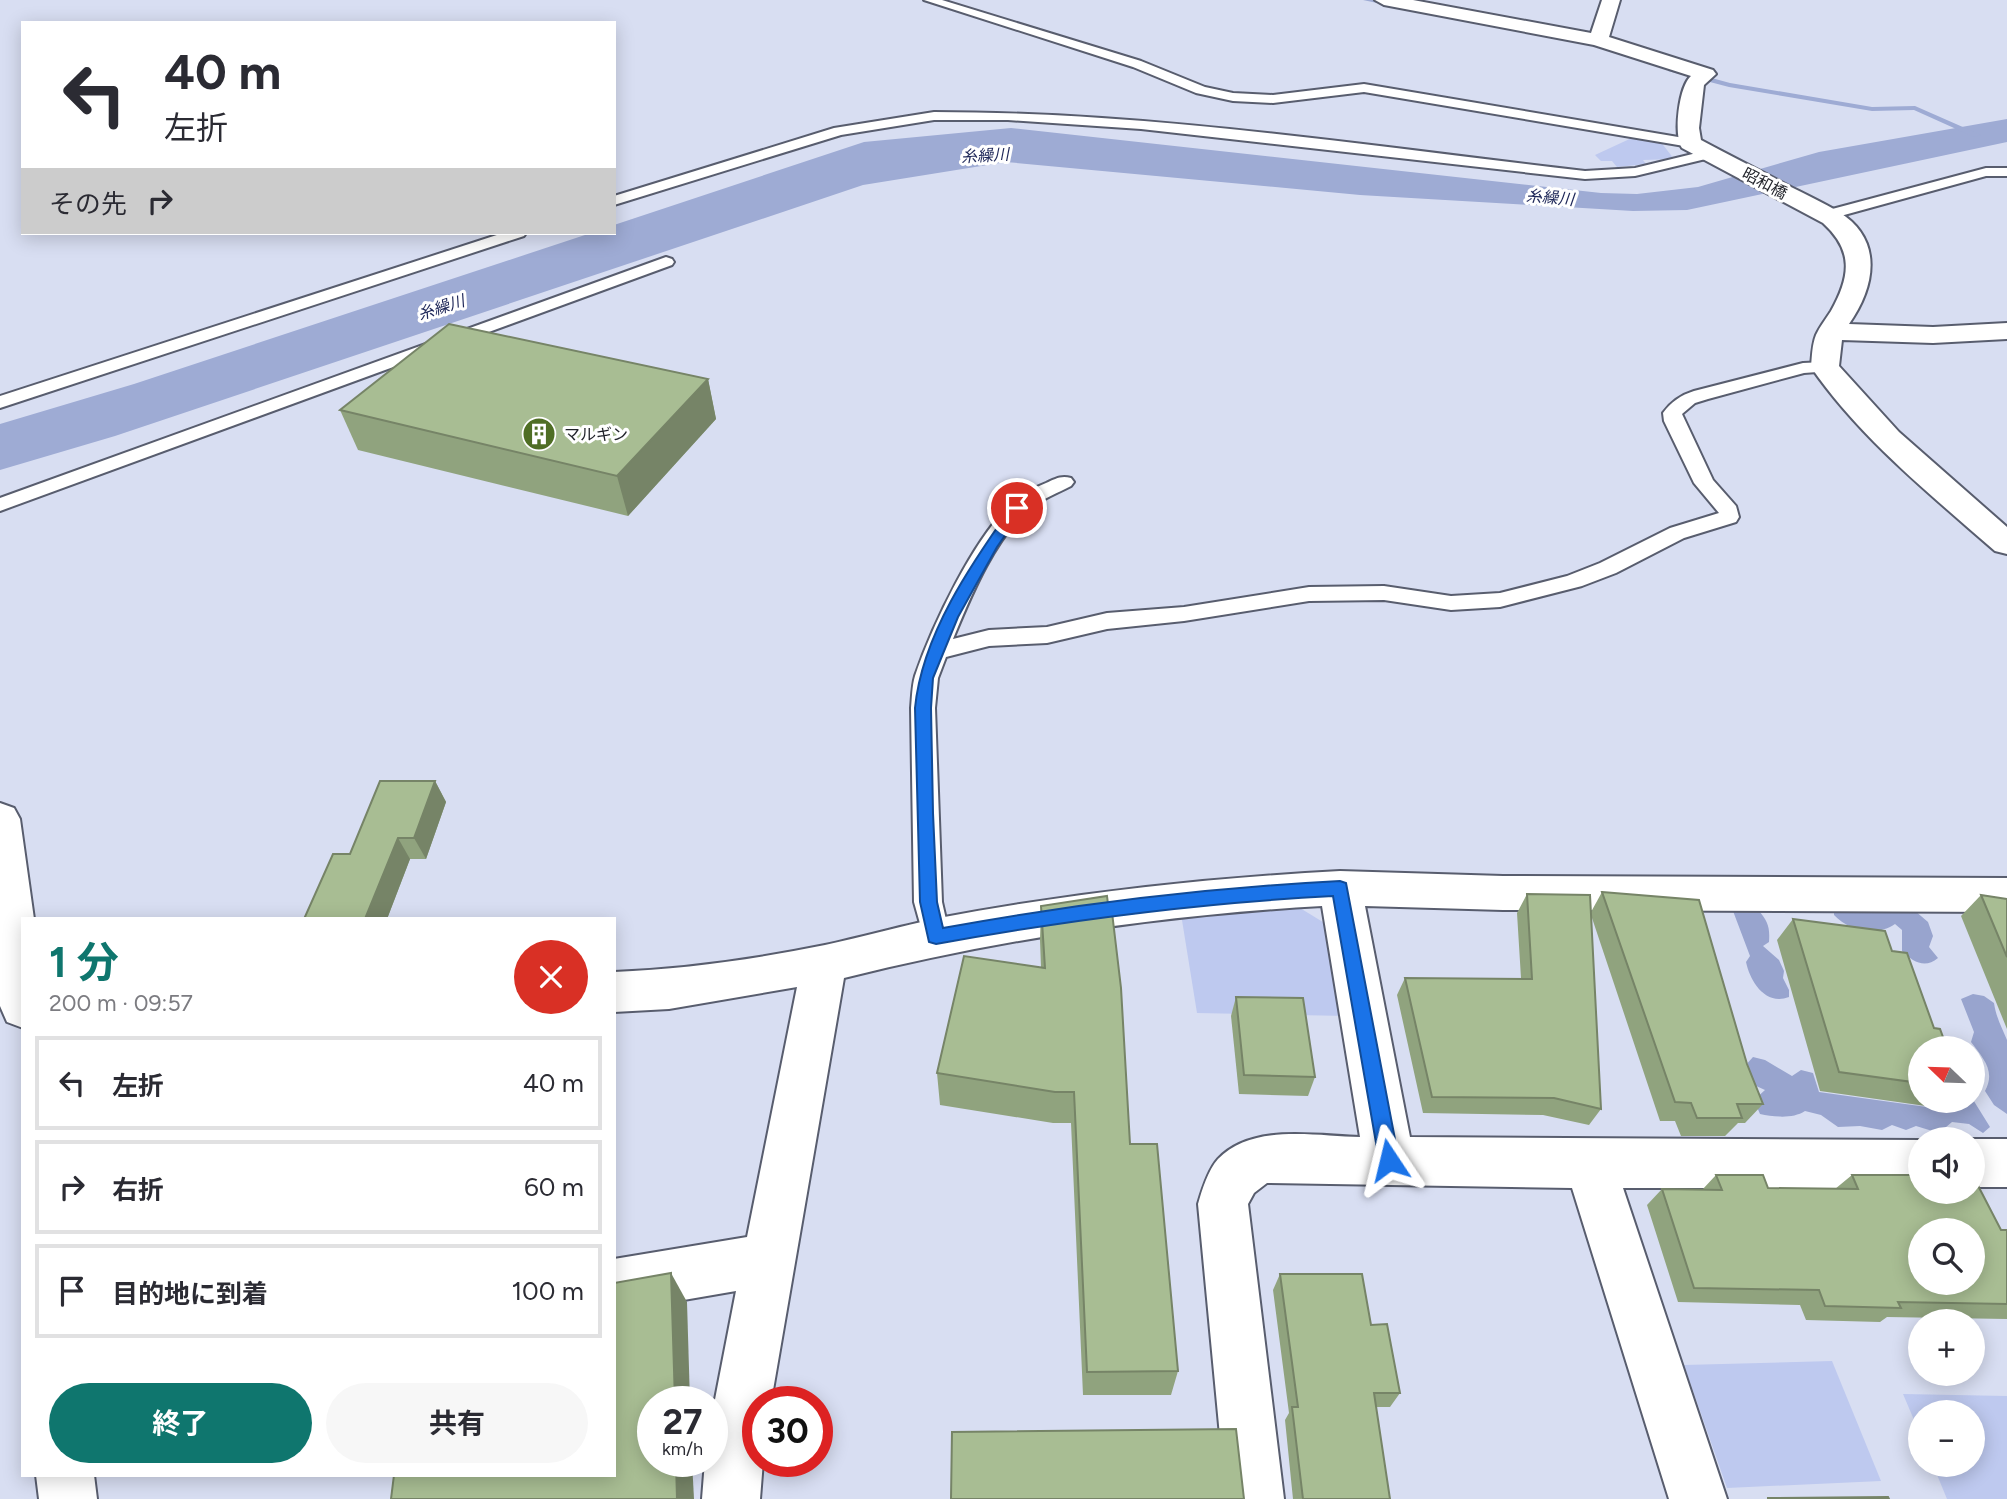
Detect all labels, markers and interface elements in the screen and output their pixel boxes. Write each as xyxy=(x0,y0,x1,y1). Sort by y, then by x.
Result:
text: 40 m xyxy=(164,42,281,101)
icon: left xyxy=(49,49,140,140)
text: 左折 xyxy=(164,109,228,147)
water label: 糸繰川 xyxy=(961,145,1011,166)
street label: 昭和橋 xyxy=(1739,164,1790,203)
icon: right xyxy=(141,182,179,220)
water label: 糸繰川 xyxy=(1525,186,1577,209)
text: その先 xyxy=(49,188,127,220)
water label: 糸繰川 xyxy=(415,290,469,324)
building icon: マルギン xyxy=(520,415,558,453)
place label: マルギン xyxy=(564,425,628,444)
pin xyxy=(987,478,1047,538)
icon: arrive xyxy=(998,489,1036,527)
text: 1 分 xyxy=(49,937,119,988)
button: close xyxy=(514,940,588,1014)
text: 200 m · 09:57 xyxy=(49,989,193,1017)
north arrow xyxy=(1908,1036,1984,1113)
map controls xyxy=(1908,1036,1985,1477)
icon: left xyxy=(53,1064,91,1102)
text: 40 m xyxy=(523,1067,584,1099)
text: 左折 xyxy=(112,1070,164,1102)
position arrow xyxy=(1352,1123,1426,1197)
button: sound xyxy=(1908,1127,1985,1204)
icon: right xyxy=(53,1168,91,1206)
text: 60 m xyxy=(524,1171,584,1203)
text: 右折 xyxy=(112,1174,164,1206)
button: search xyxy=(1908,1218,1985,1295)
icon: arrive xyxy=(53,1272,91,1310)
text: 100 m xyxy=(511,1275,584,1307)
text: 目的地に到着 xyxy=(112,1278,268,1310)
button: + xyxy=(1908,1309,1985,1386)
button: 終了 xyxy=(49,1383,312,1463)
button: 共有 xyxy=(326,1383,588,1463)
speed limit sign: 30 xyxy=(742,1386,833,1477)
button: − xyxy=(1908,1400,1985,1477)
text: 27 xyxy=(663,1401,702,1443)
text: km/h xyxy=(662,1438,703,1460)

